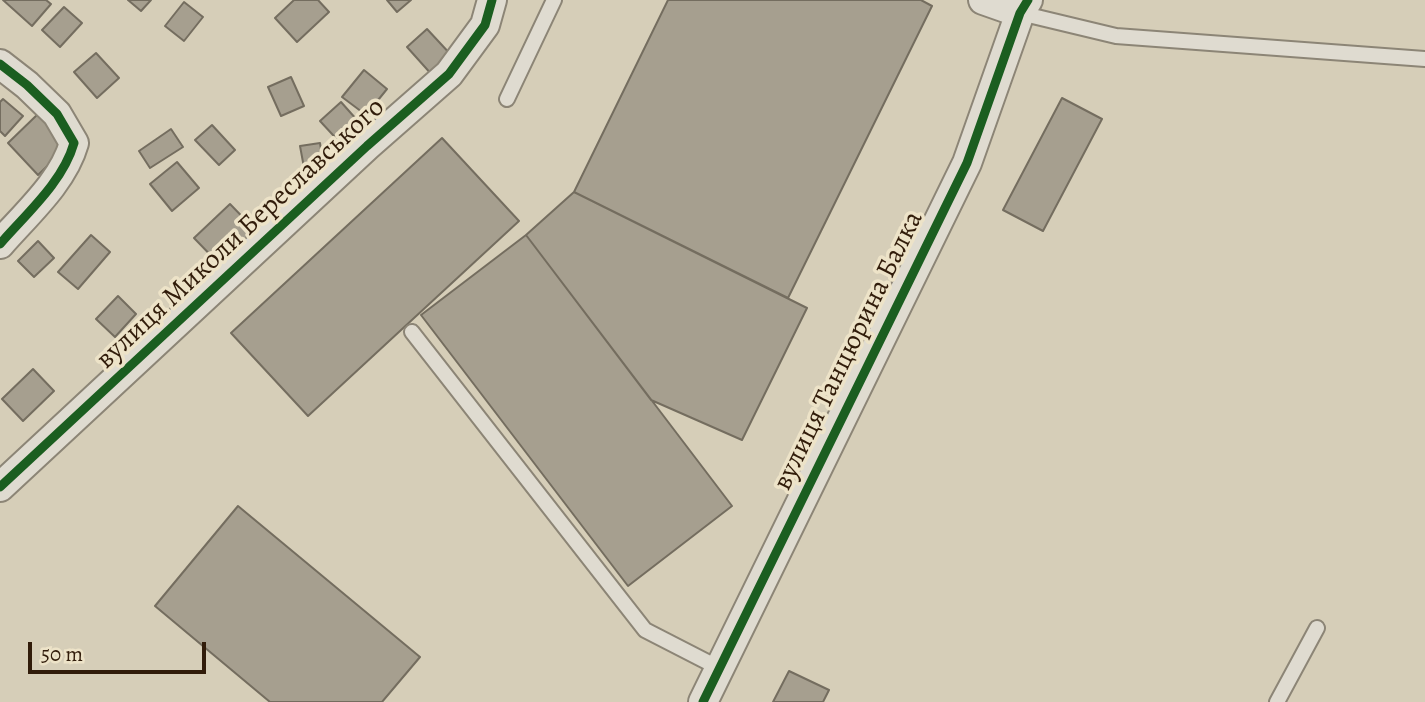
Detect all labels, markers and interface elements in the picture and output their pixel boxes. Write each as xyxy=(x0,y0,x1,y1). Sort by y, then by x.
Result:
street label: вулиця Миколи Береславського xyxy=(90,91,392,377)
street label: вулиця Танцюрина Балка xyxy=(767,206,931,496)
scale bar xyxy=(32,628,210,672)
text: 50 m xyxy=(41,640,83,668)

